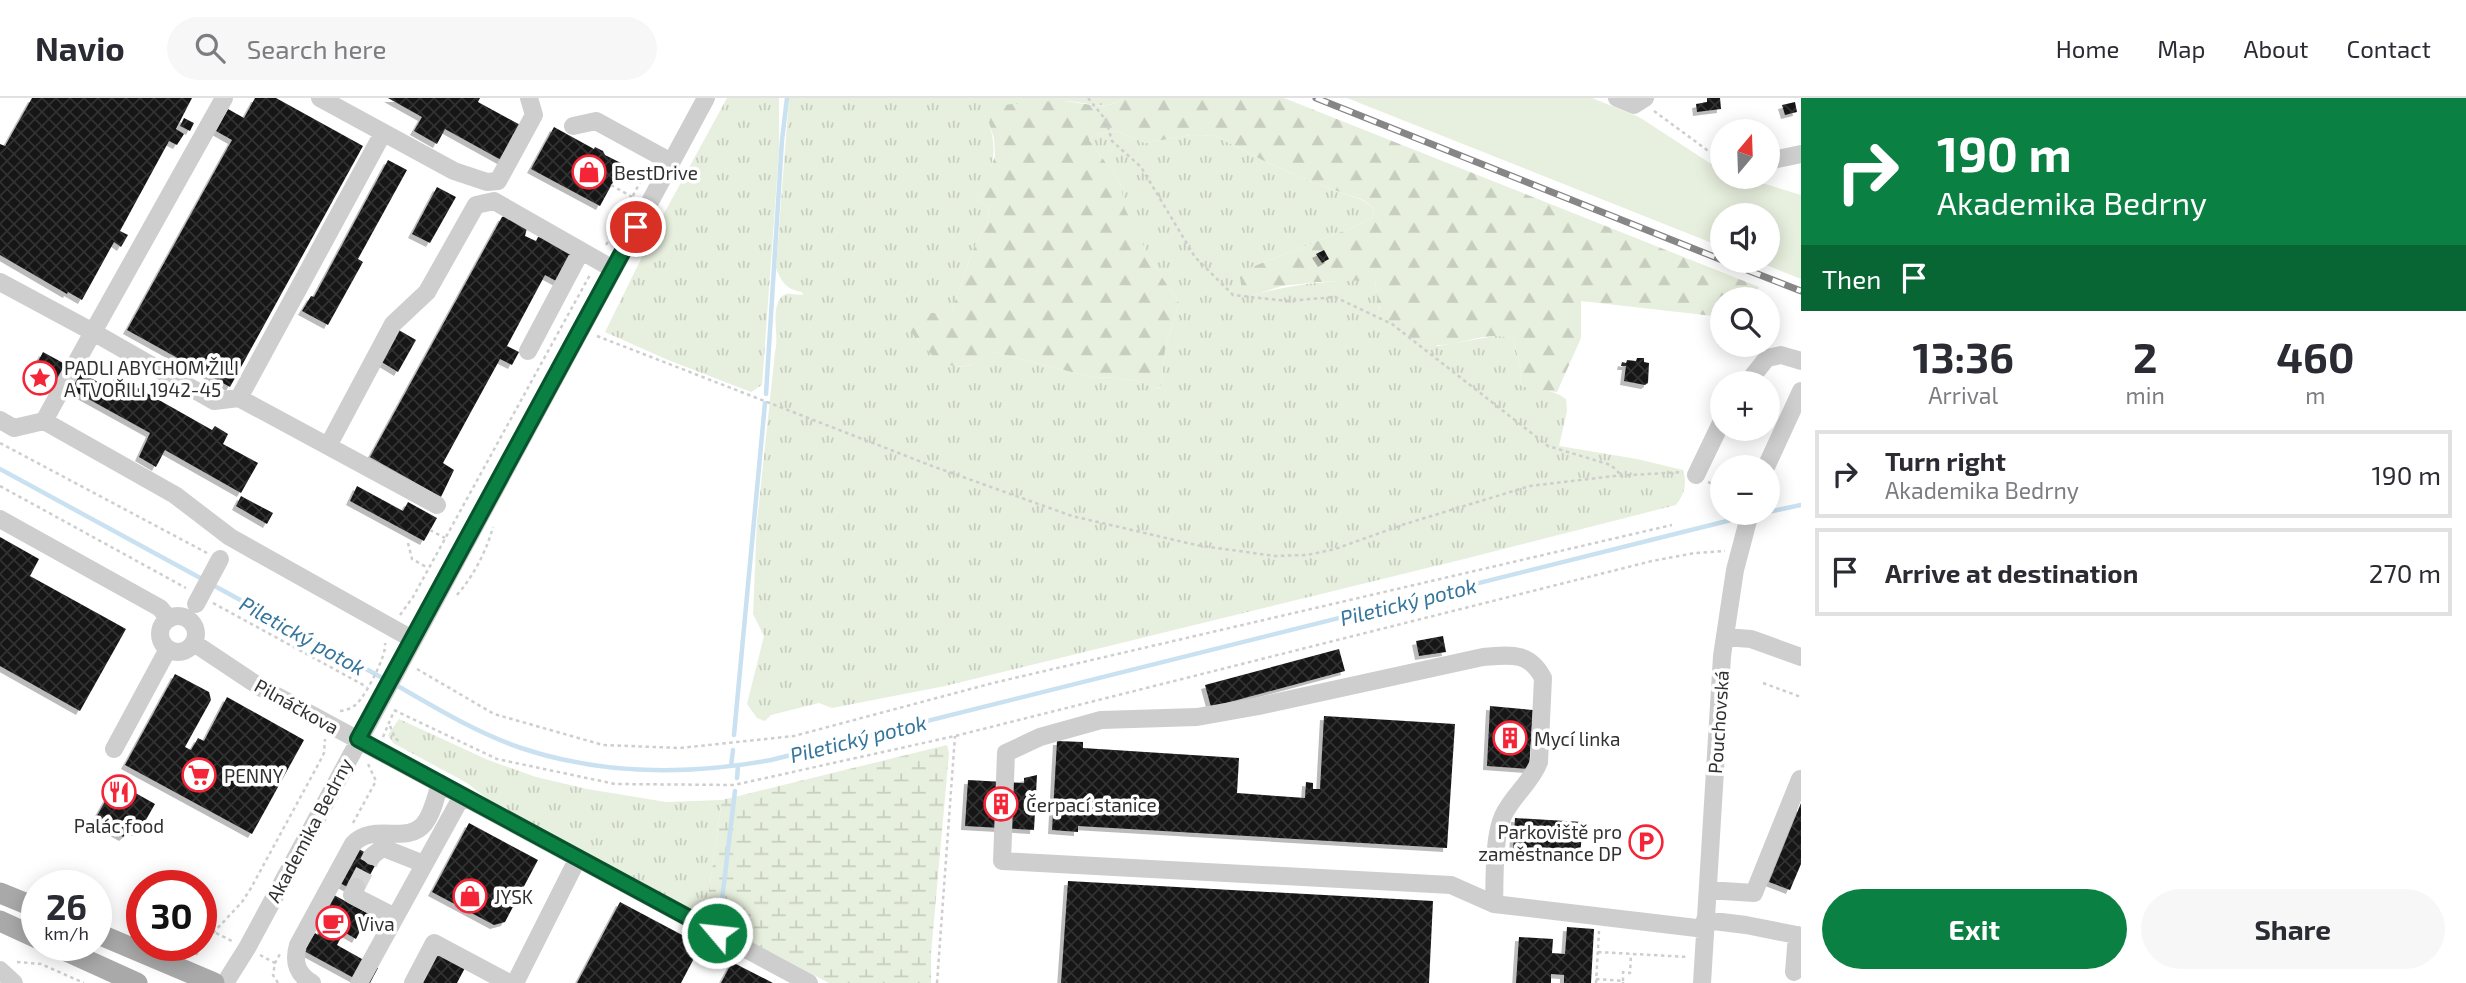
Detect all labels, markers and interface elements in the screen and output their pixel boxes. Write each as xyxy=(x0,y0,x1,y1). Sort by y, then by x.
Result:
search box xyxy=(167,17,657,80)
text: Navio xyxy=(35,28,125,68)
icon: search xyxy=(191,29,229,67)
text: Search here xyxy=(247,33,386,64)
text: Home xyxy=(2056,34,2119,63)
text: Map xyxy=(2157,34,2205,63)
text: About xyxy=(2243,34,2309,63)
text: Contact xyxy=(2347,34,2431,63)
north arrow xyxy=(1710,119,1780,189)
map controls xyxy=(1710,119,1780,525)
text: 190 m xyxy=(1937,123,2072,182)
icon: right xyxy=(1822,126,1913,217)
shop icon: BestDrive xyxy=(570,153,608,191)
place label: BestDrive xyxy=(614,161,698,184)
text: Akademika Bedrny xyxy=(1937,183,2207,221)
pin xyxy=(606,197,666,257)
button: sound xyxy=(1710,203,1780,273)
icon: arrive xyxy=(617,208,655,246)
icon: arrive xyxy=(1895,259,1933,297)
text: Then xyxy=(1822,263,1881,294)
button: search xyxy=(1710,287,1780,357)
text: 13:36 xyxy=(1913,331,2014,381)
text: 2 xyxy=(2133,331,2157,381)
text: 460 xyxy=(2276,331,2354,381)
place label: PADLI ABYCHOM ŽILI A TVOŘILI 1942-45 xyxy=(64,356,239,401)
place icon: PADLI ABYCHOM ŽILI A TVOŘILI 1942-45 xyxy=(21,359,59,397)
button: + xyxy=(1710,371,1780,441)
text: Arrival xyxy=(1928,381,1998,409)
text: min xyxy=(2126,381,2165,409)
text: m xyxy=(2305,381,2325,409)
text: Turn right xyxy=(1885,445,2006,476)
button: − xyxy=(1710,455,1780,525)
icon: right xyxy=(1826,455,1864,493)
text: 190 m xyxy=(2372,459,2441,490)
text: Akademika Bedrny xyxy=(1885,476,2079,504)
icon: arrive xyxy=(1826,553,1864,591)
text: Arrive at destination xyxy=(1885,557,2138,588)
text: 270 m xyxy=(2369,557,2441,588)
water label: Piletický potok xyxy=(1337,572,1479,631)
water label: Piletický potok xyxy=(235,590,370,681)
street label: Pouchovská xyxy=(1703,670,1733,774)
street label: Pilnáčkova xyxy=(251,673,343,739)
water label: Piletický potok xyxy=(787,709,929,768)
building icon: Mycí linka xyxy=(1491,719,1529,757)
place label: Mycí linka xyxy=(1534,727,1620,750)
street label: Akademika Bedrny xyxy=(261,754,357,906)
supermarket icon: PENNY xyxy=(180,756,218,794)
place label: PENNY xyxy=(224,764,284,787)
restaurant icon: Palác food xyxy=(100,773,138,811)
building icon: Čerpací stanice xyxy=(982,785,1020,823)
place label: Čerpací stanice xyxy=(1026,793,1157,816)
place label: Palác food xyxy=(74,814,164,837)
place label: Parkoviště pro zaměstnance DP xyxy=(1478,820,1622,865)
parking icon: Parkoviště pro zaměstnance DP xyxy=(1627,823,1665,861)
speed limit sign: 30 xyxy=(126,870,217,961)
shop icon: JYSK xyxy=(451,877,489,915)
text: 26 xyxy=(46,885,87,927)
place label: JYSK xyxy=(494,885,533,908)
button: Exit xyxy=(1822,889,2127,969)
button: Share xyxy=(2141,889,2445,969)
position arrow xyxy=(680,896,754,970)
cafe icon: Viva xyxy=(314,904,352,942)
place label: Viva xyxy=(358,912,395,935)
text: km/h xyxy=(44,922,89,944)

